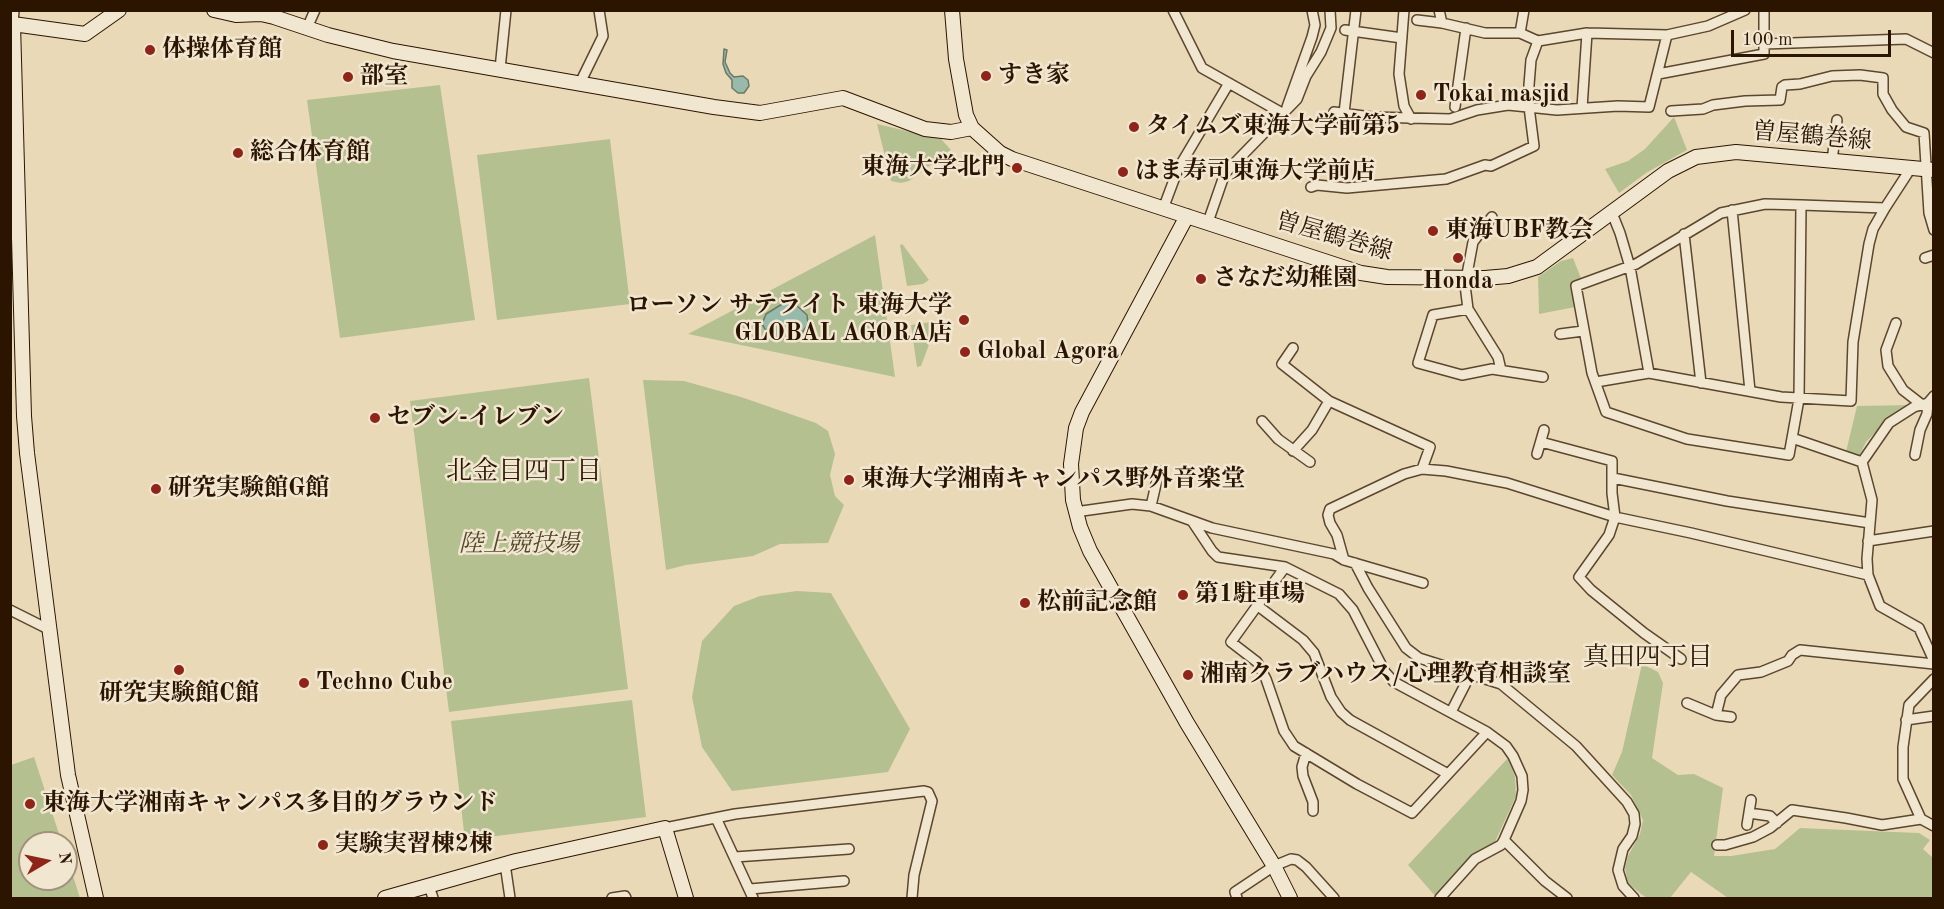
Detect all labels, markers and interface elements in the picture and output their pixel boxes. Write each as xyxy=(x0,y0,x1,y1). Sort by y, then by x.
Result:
scale bar xyxy=(1734,18,1894,56)
text: 100 m xyxy=(1742,31,1793,49)
place label: 体操体育館 xyxy=(162,36,282,64)
marker: 体操体育館 xyxy=(143,43,157,57)
place label: すき家 xyxy=(998,62,1070,90)
place label: 部室 xyxy=(360,63,408,91)
marker: すき家 xyxy=(979,69,993,83)
marker: 部室 xyxy=(341,70,355,84)
place label: Tokai masjid xyxy=(1433,81,1570,109)
marker: Tokai masjid xyxy=(1414,88,1428,102)
place label: タイムズ東海大学前第5 xyxy=(1146,113,1400,141)
street label: 曽屋鶴巻線 xyxy=(1751,117,1873,157)
marker: タイムズ東海大学前第5 xyxy=(1127,120,1141,134)
place label: 総合体育館 xyxy=(250,139,370,167)
marker: 総合体育館 xyxy=(231,146,245,160)
place label: 東海大学北門 xyxy=(861,154,1005,182)
place label: はま寿司東海大学前店 xyxy=(1135,158,1375,186)
marker: 東海大学北門 xyxy=(1010,161,1024,175)
marker: はま寿司東海大学前店 xyxy=(1116,165,1130,179)
street label: 曽屋鶴巻線 xyxy=(1272,207,1396,267)
place label: 東海UBF教会 xyxy=(1445,217,1593,245)
marker: 東海UBF教会 xyxy=(1426,224,1440,238)
marker: Honda xyxy=(1451,251,1465,265)
place label: さなだ幼稚園 xyxy=(1213,265,1357,293)
place label: Honda xyxy=(1423,268,1493,296)
marker: さなだ幼稚園 xyxy=(1194,272,1208,286)
place label: ローソン サテライト 東海大学 GLOBAL AGORA店 xyxy=(627,292,952,348)
marker: ローソン サテライト 東海大学 GLOBAL AGORA店 xyxy=(957,313,971,327)
place label: Global Agora xyxy=(977,338,1119,366)
marker: Global Agora xyxy=(958,345,972,359)
place label: セブン-イレブン xyxy=(387,404,564,432)
marker: セブン-イレブン xyxy=(368,411,382,425)
district label: 北金目四丁目 xyxy=(446,456,602,488)
place label: 東海大学湘南キャンパス野外音楽堂 xyxy=(861,466,1245,494)
marker: 東海大学湘南キャンパス野外音楽堂 xyxy=(842,473,856,487)
place label: 研究実験館G館 xyxy=(168,475,329,503)
marker: 研究実験館G館 xyxy=(149,482,163,496)
park label: 陸上競技場 xyxy=(459,531,579,559)
place label: 第1駐車場 xyxy=(1195,581,1305,609)
marker: 第1駐車場 xyxy=(1176,588,1190,602)
place label: 松前記念館 xyxy=(1037,589,1157,617)
marker: 松前記念館 xyxy=(1018,596,1032,610)
district label: 真田四丁目 xyxy=(1583,642,1713,674)
place label: 湘南クラブハウス/心理教育相談室 xyxy=(1200,661,1571,689)
marker: 研究実験館C館 xyxy=(172,663,186,677)
marker: 湘南クラブハウス/心理教育相談室 xyxy=(1181,668,1195,682)
place label: Techno Cube xyxy=(316,669,453,697)
marker: Techno Cube xyxy=(297,676,311,690)
place label: 研究実験館C館 xyxy=(99,680,259,708)
place label: 東海大学湘南キャンパス多目的グラウンド xyxy=(42,790,498,818)
marker: 東海大学湘南キャンパス多目的グラウンド xyxy=(23,797,37,811)
north arrow xyxy=(18,831,78,891)
place label: 実験実習棟2棟 xyxy=(335,831,493,859)
marker: 実験実習棟2棟 xyxy=(316,838,330,852)
text: N xyxy=(55,851,73,866)

